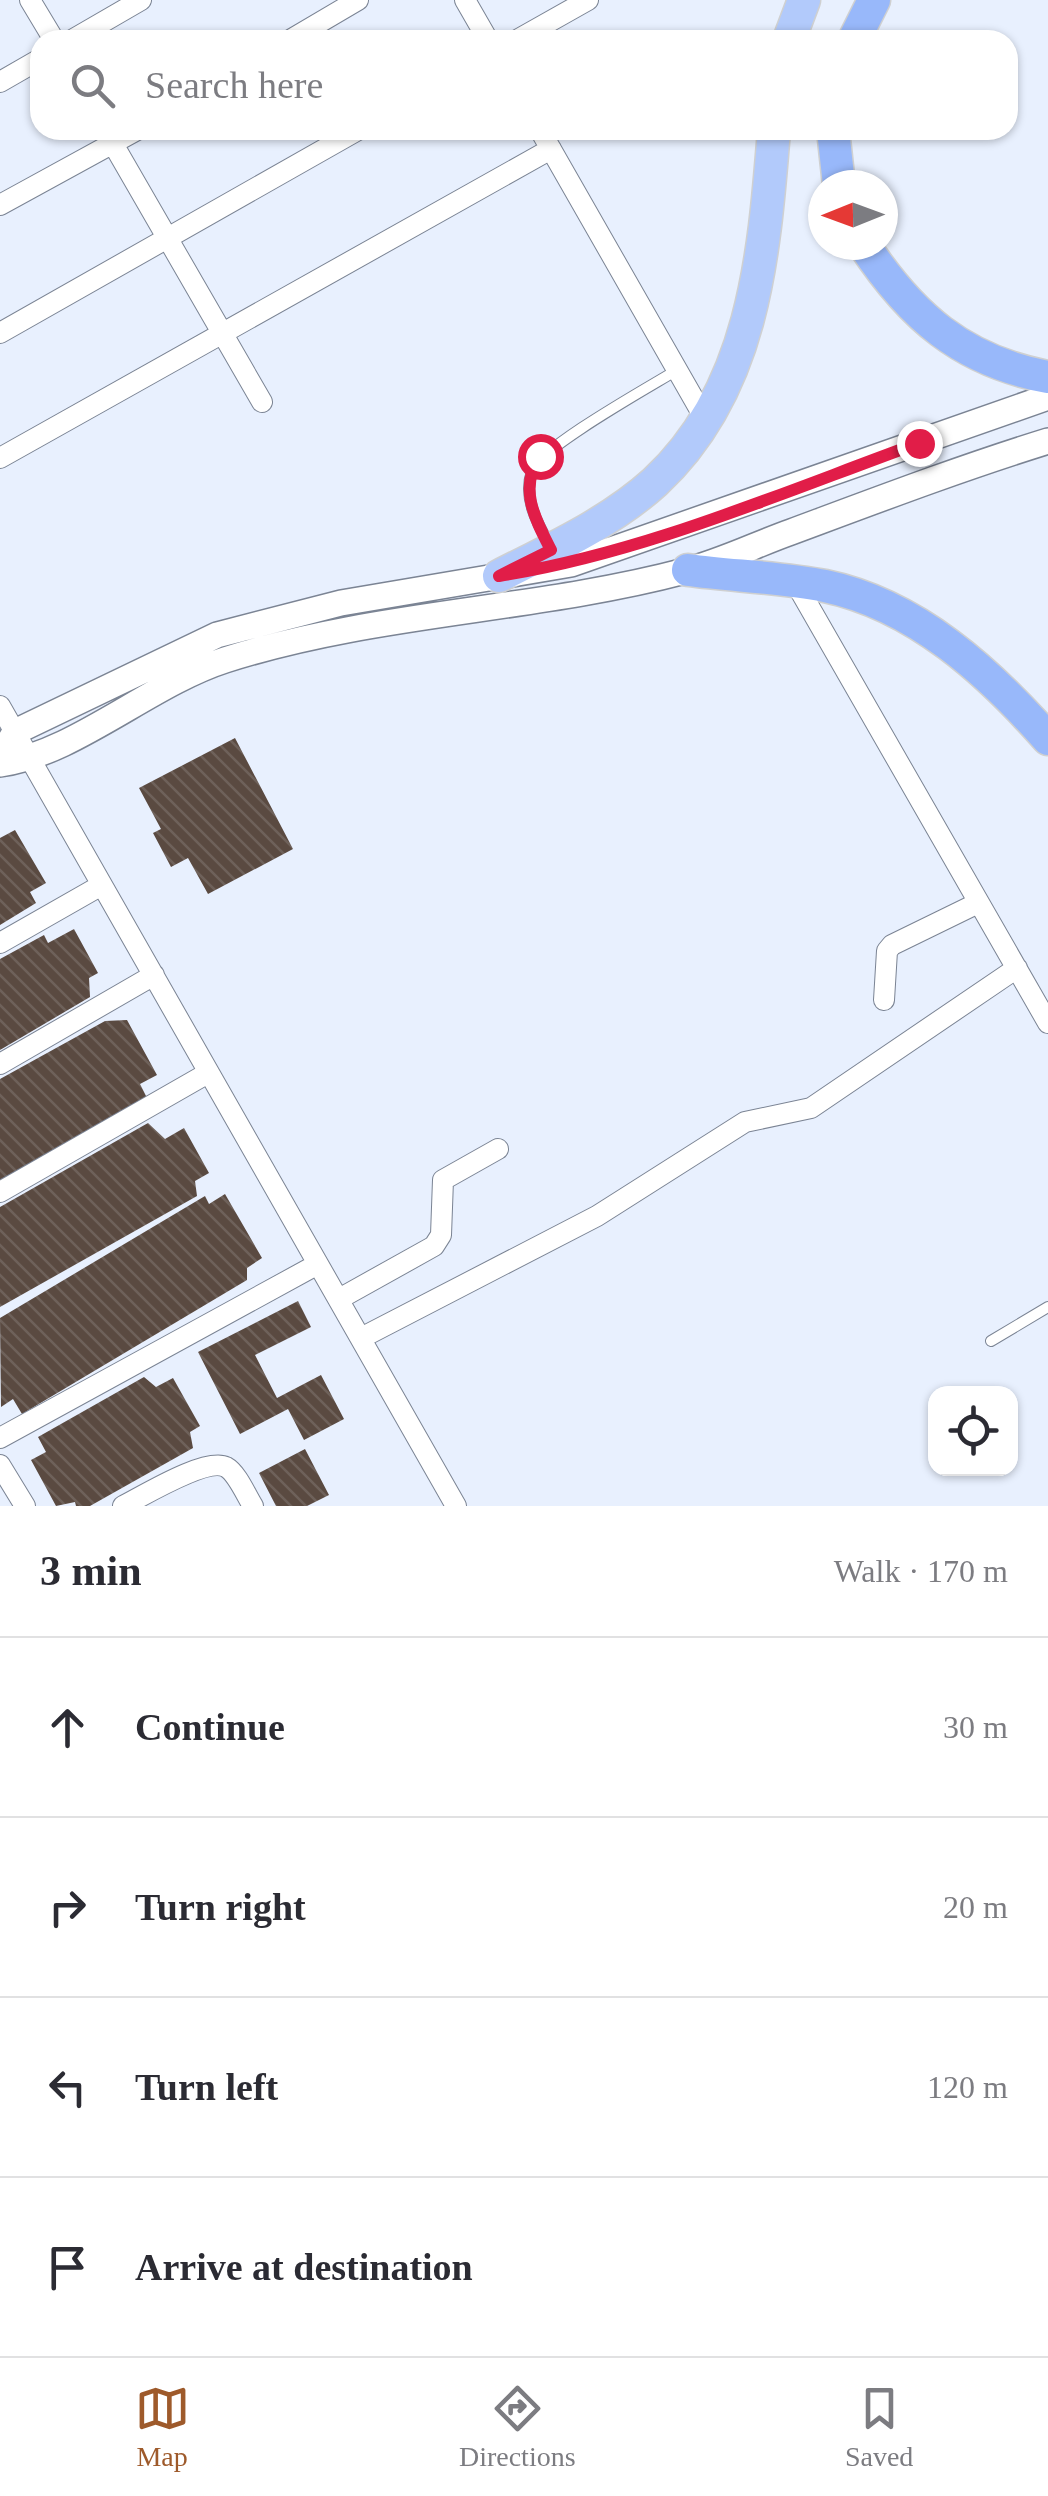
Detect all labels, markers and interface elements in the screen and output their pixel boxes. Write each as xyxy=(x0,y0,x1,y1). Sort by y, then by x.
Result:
search box xyxy=(30,30,1018,140)
icon: search xyxy=(65,58,120,113)
text: Search here xyxy=(145,64,323,106)
north arrow xyxy=(808,170,898,260)
route end xyxy=(897,421,943,467)
route start xyxy=(518,434,564,480)
map controls xyxy=(928,1386,1018,1476)
button: locate xyxy=(928,1386,1018,1476)
text: 3 min xyxy=(40,1548,142,1594)
text: Walk · 170 m xyxy=(834,1553,1008,1589)
icon: ahead xyxy=(40,1700,95,1755)
text: Continue xyxy=(135,1706,285,1748)
text: 30 m xyxy=(943,1709,1008,1745)
icon: right xyxy=(40,1880,95,1935)
text: Turn right xyxy=(135,1886,306,1928)
text: 20 m xyxy=(943,1889,1008,1925)
icon: left xyxy=(40,2060,95,2115)
text: Turn left xyxy=(135,2066,278,2108)
text: 120 m xyxy=(927,2069,1008,2105)
icon: arrive xyxy=(40,2240,95,2295)
text: Arrive at destination xyxy=(135,2246,473,2288)
tab: Map xyxy=(135,2381,190,2473)
tab: Directions xyxy=(459,2381,576,2473)
tab: Saved xyxy=(845,2381,913,2473)

